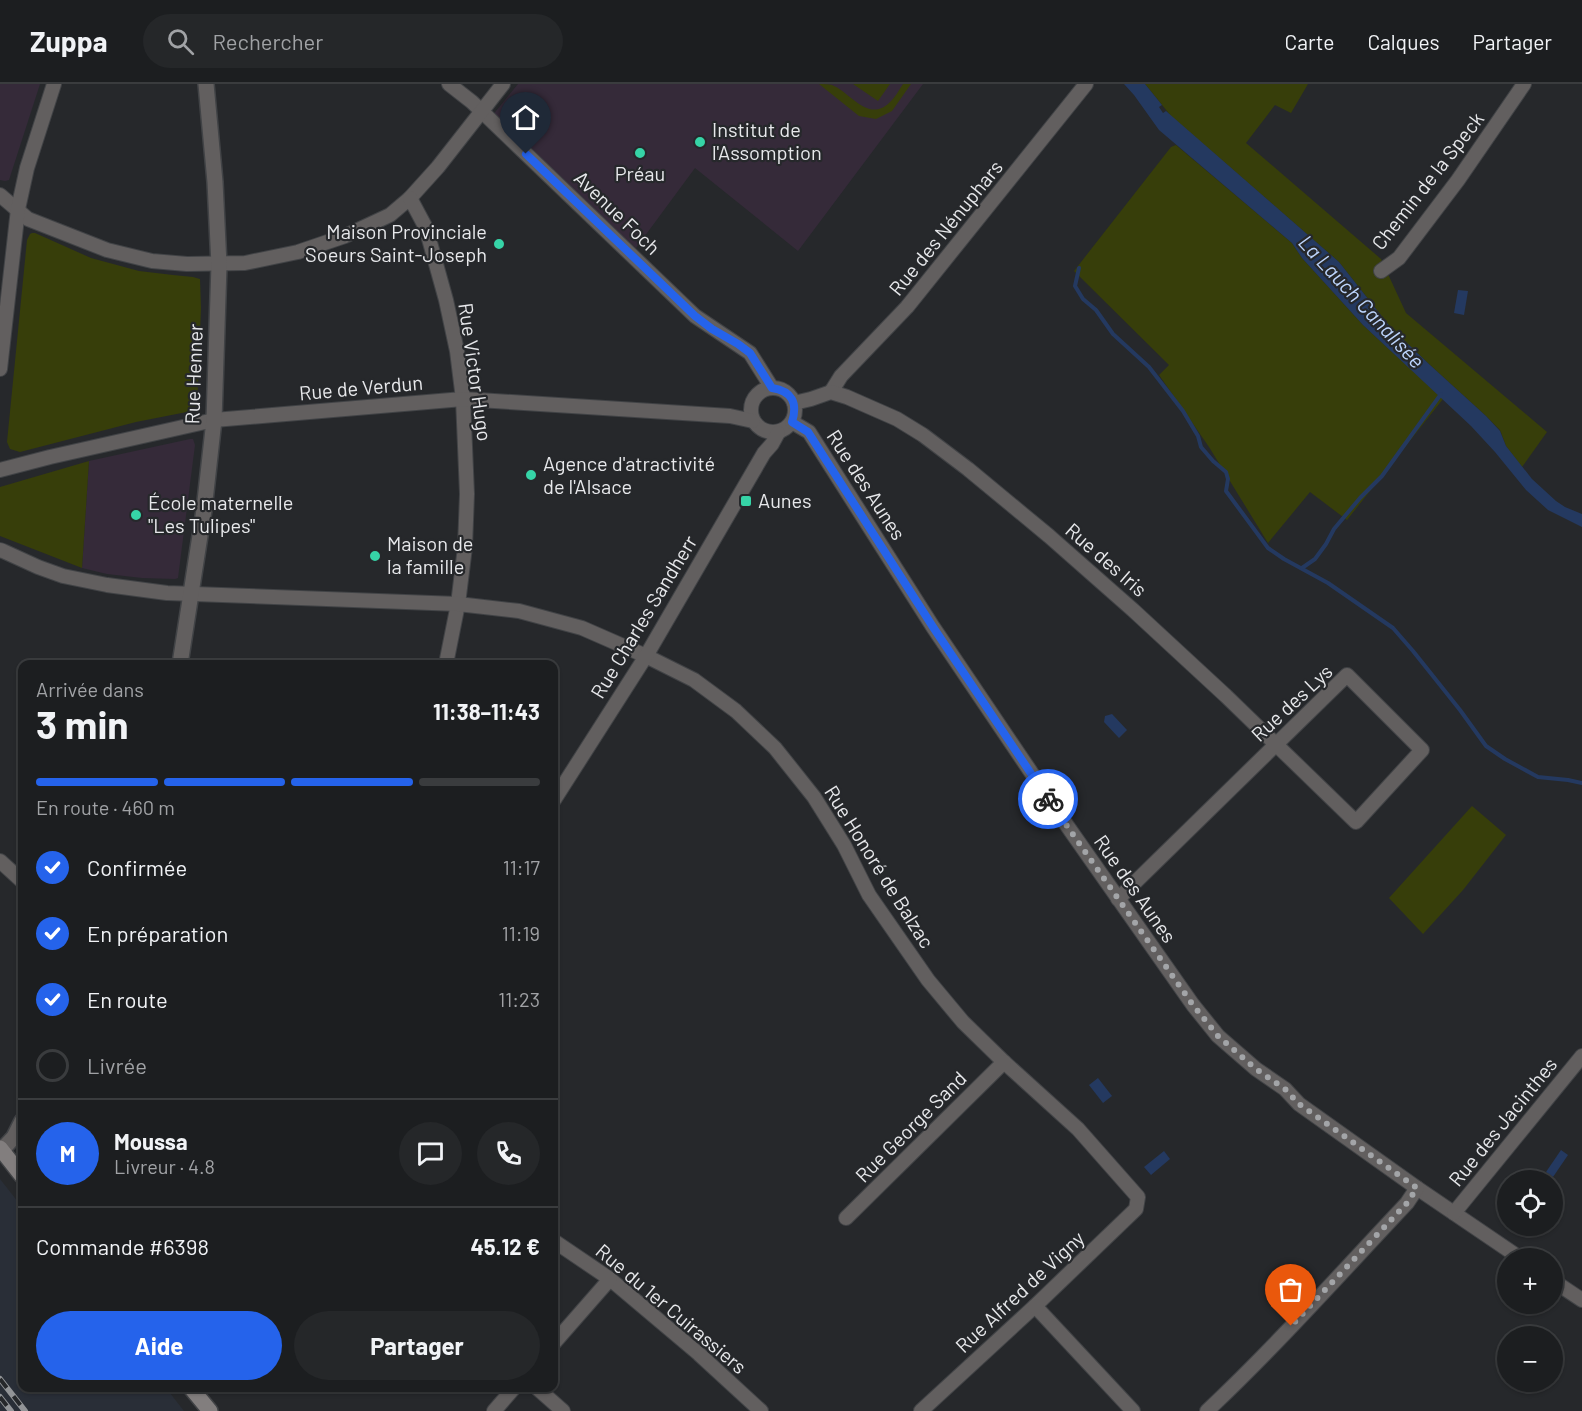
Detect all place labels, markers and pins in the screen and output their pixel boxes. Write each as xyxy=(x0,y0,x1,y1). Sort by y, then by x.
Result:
pin xyxy=(500,92,551,154)
place label: Institut de l'Assomption xyxy=(712,117,822,164)
marker: Institut de l'Assomption xyxy=(693,135,707,149)
marker: Préau xyxy=(633,146,647,160)
place label: Préau xyxy=(615,161,665,185)
place label: Maison Provinciale Soeurs Saint-Joseph xyxy=(305,219,487,266)
marker: Maison Provinciale Soeurs Saint-Joseph xyxy=(492,237,506,251)
place label: Agence d'atractivité de l'Alsace xyxy=(543,451,715,498)
marker: Agence d'atractivité de l'Alsace xyxy=(524,468,538,482)
place label: Aunes xyxy=(758,488,812,512)
place label: École maternelle "Les Tulipes" xyxy=(148,490,293,537)
marker: Aunes xyxy=(739,494,753,508)
marker: École maternelle "Les Tulipes" xyxy=(129,508,143,522)
place label: Maison de la famille xyxy=(387,531,474,578)
marker: Maison de la famille xyxy=(368,549,382,563)
pin xyxy=(1265,1264,1316,1326)

